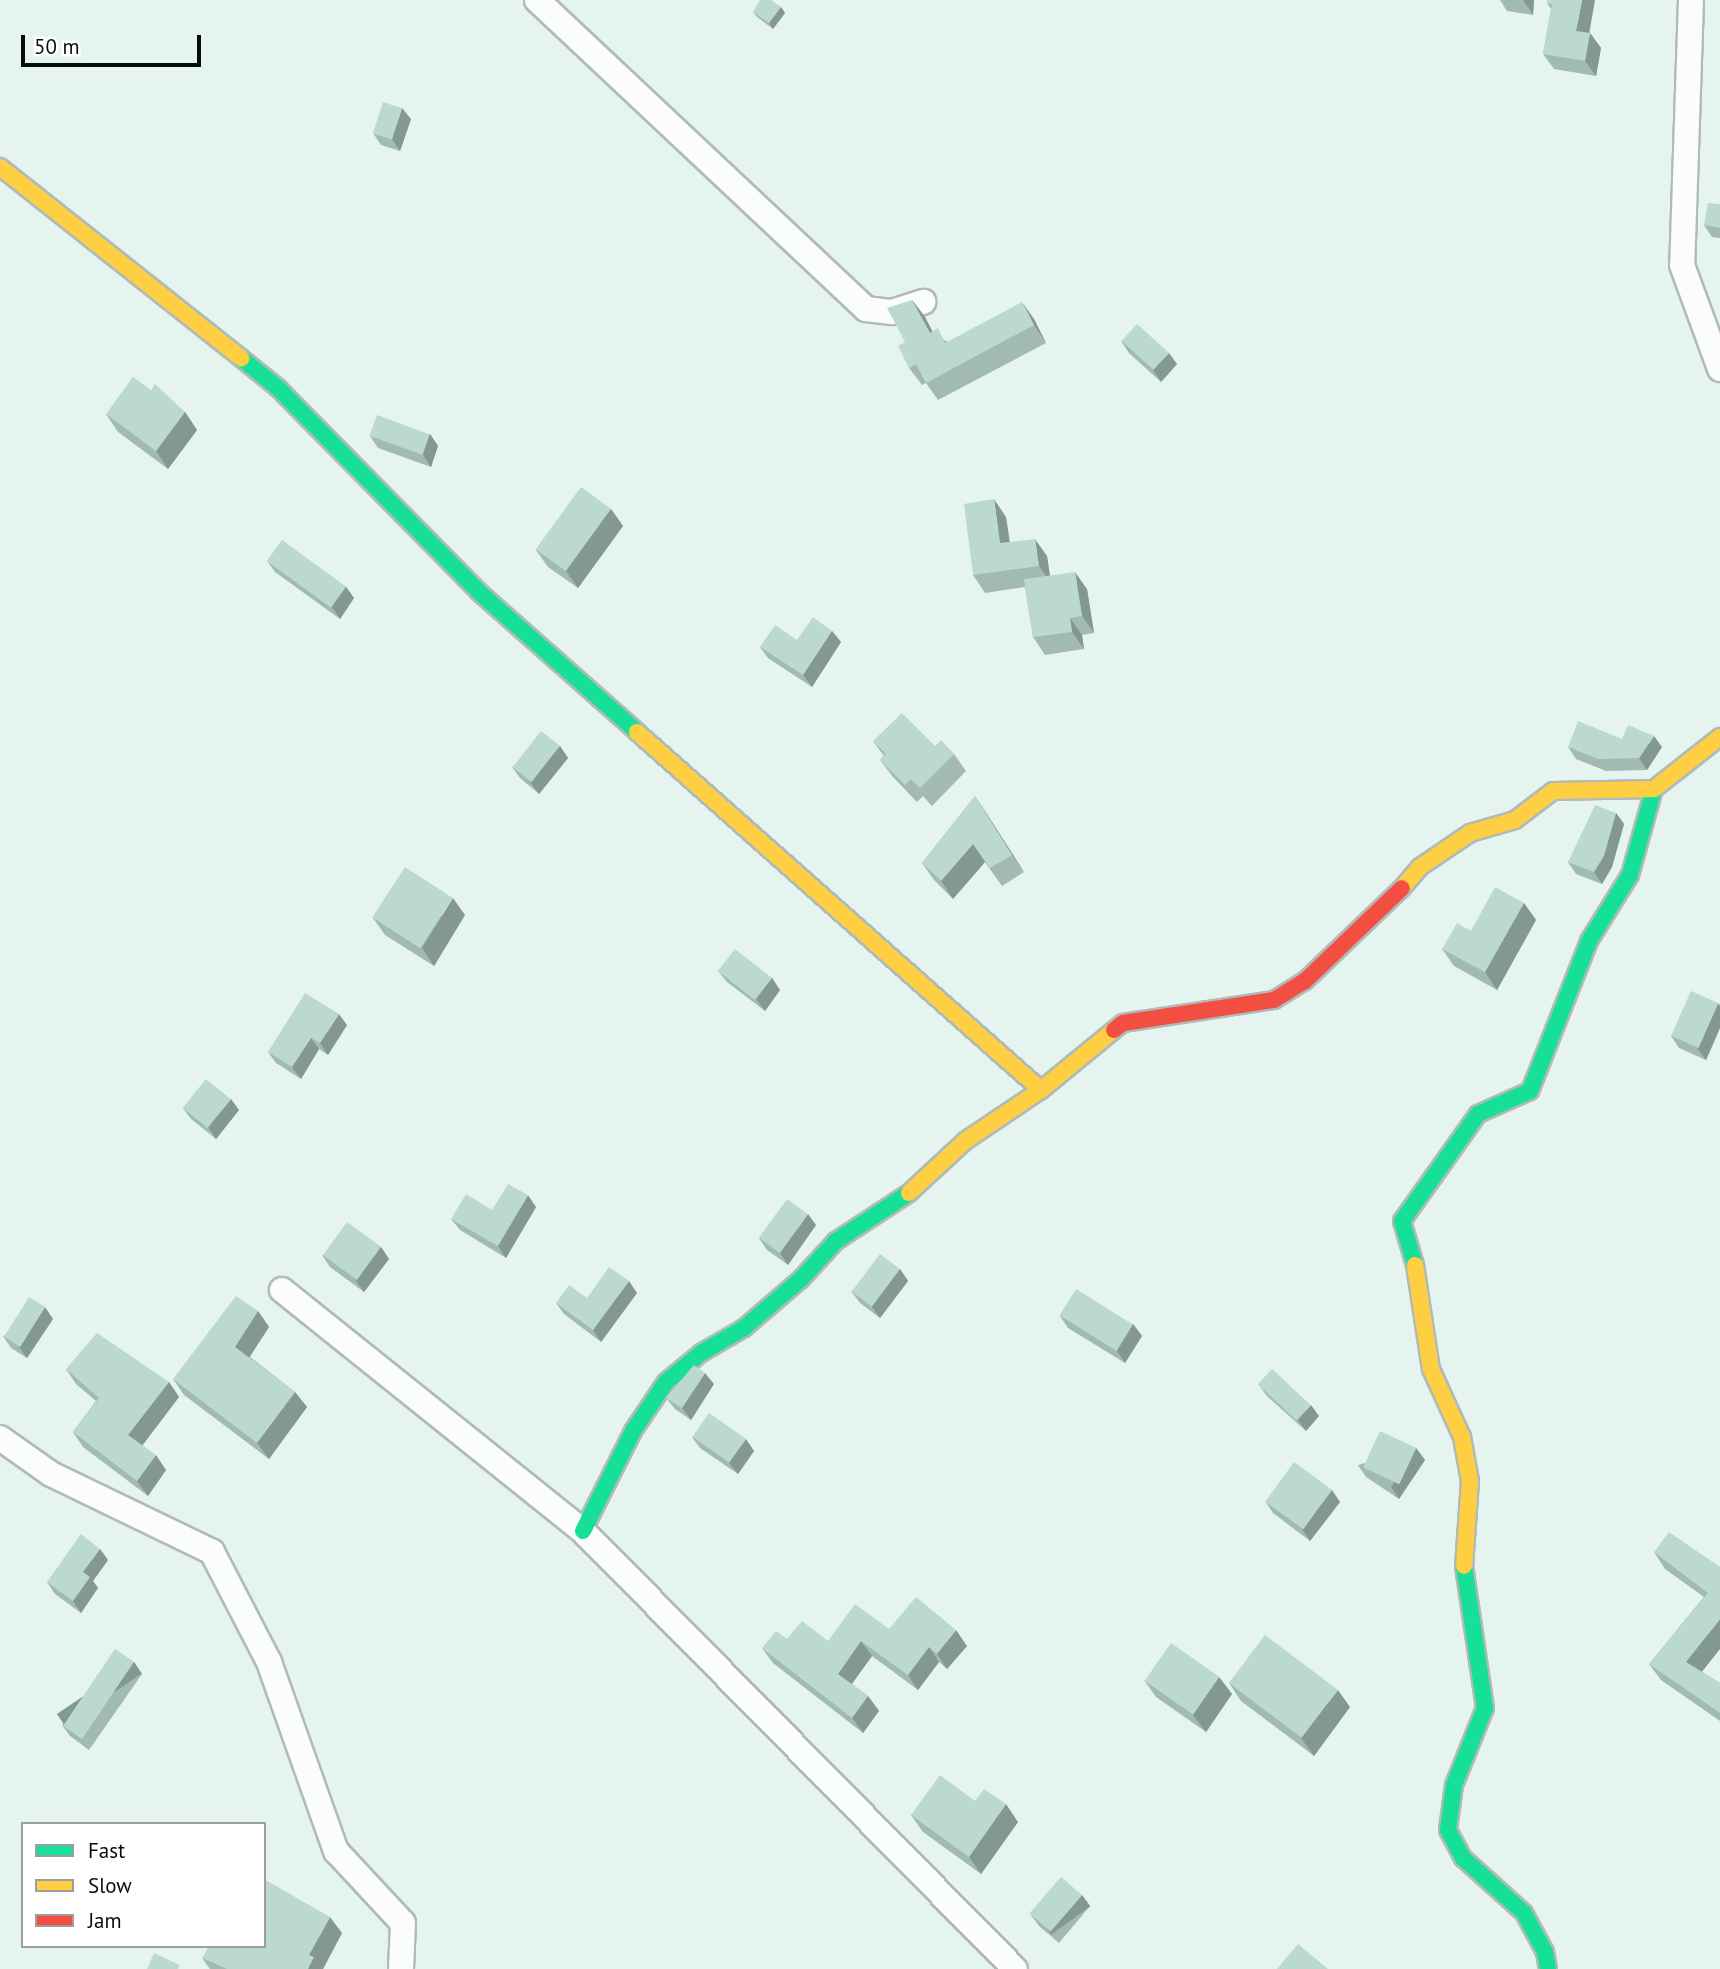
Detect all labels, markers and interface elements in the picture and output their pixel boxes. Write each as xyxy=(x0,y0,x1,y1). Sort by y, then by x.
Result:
scale bar xyxy=(24,21,205,65)
text: 50 m xyxy=(34,33,80,60)
legend xyxy=(21,1822,266,1948)
text: Fast xyxy=(88,1837,125,1864)
text: Slow xyxy=(88,1872,132,1899)
text: Jam xyxy=(88,1907,122,1934)

